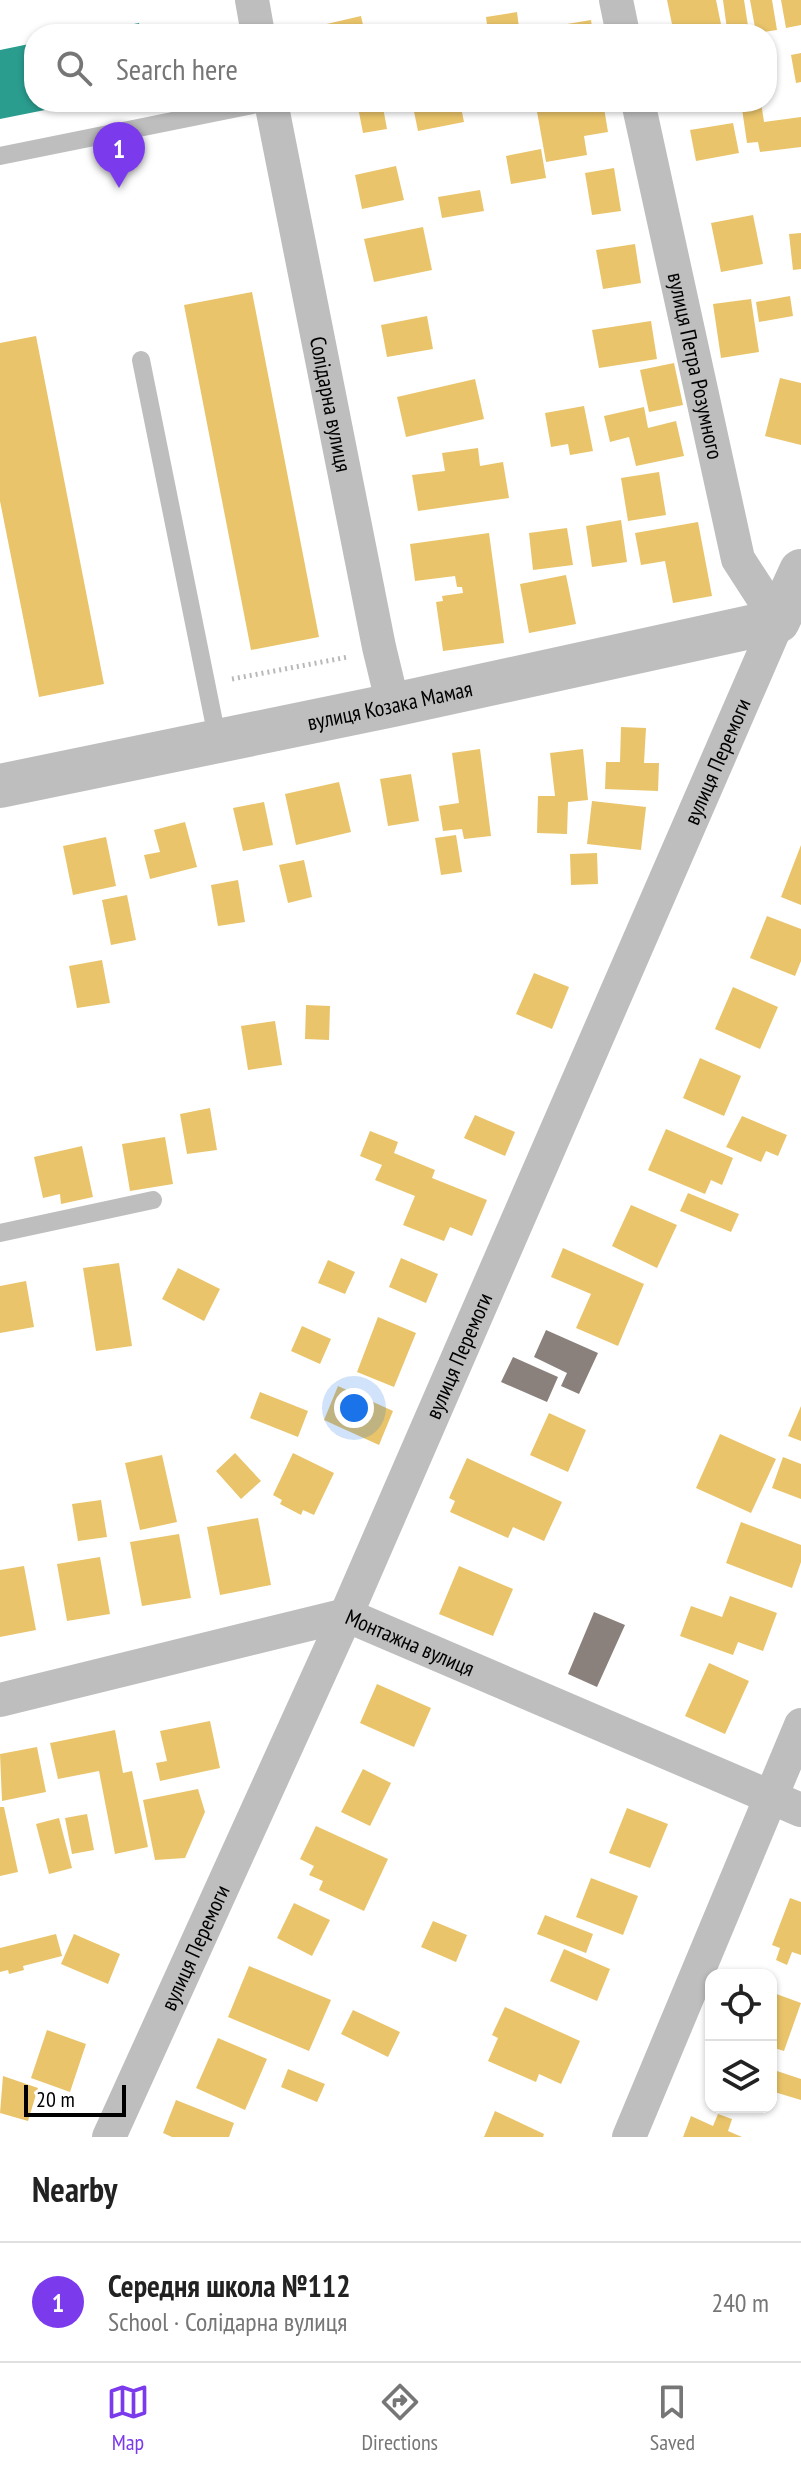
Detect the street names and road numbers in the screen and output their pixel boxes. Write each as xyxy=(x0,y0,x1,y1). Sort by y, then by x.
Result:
street label: вулиця Петра Розумного xyxy=(662,270,730,462)
street label: Солідарна вулиця xyxy=(304,334,358,474)
street label: вулиця Козака Мамая xyxy=(305,674,475,736)
street label: вулиця Перемоги xyxy=(677,694,757,829)
street label: вулиця Перемоги xyxy=(419,1288,498,1423)
street label: Монтажна вулиця xyxy=(341,1602,479,1682)
street label: вулиця Перемоги xyxy=(154,1880,236,2015)

